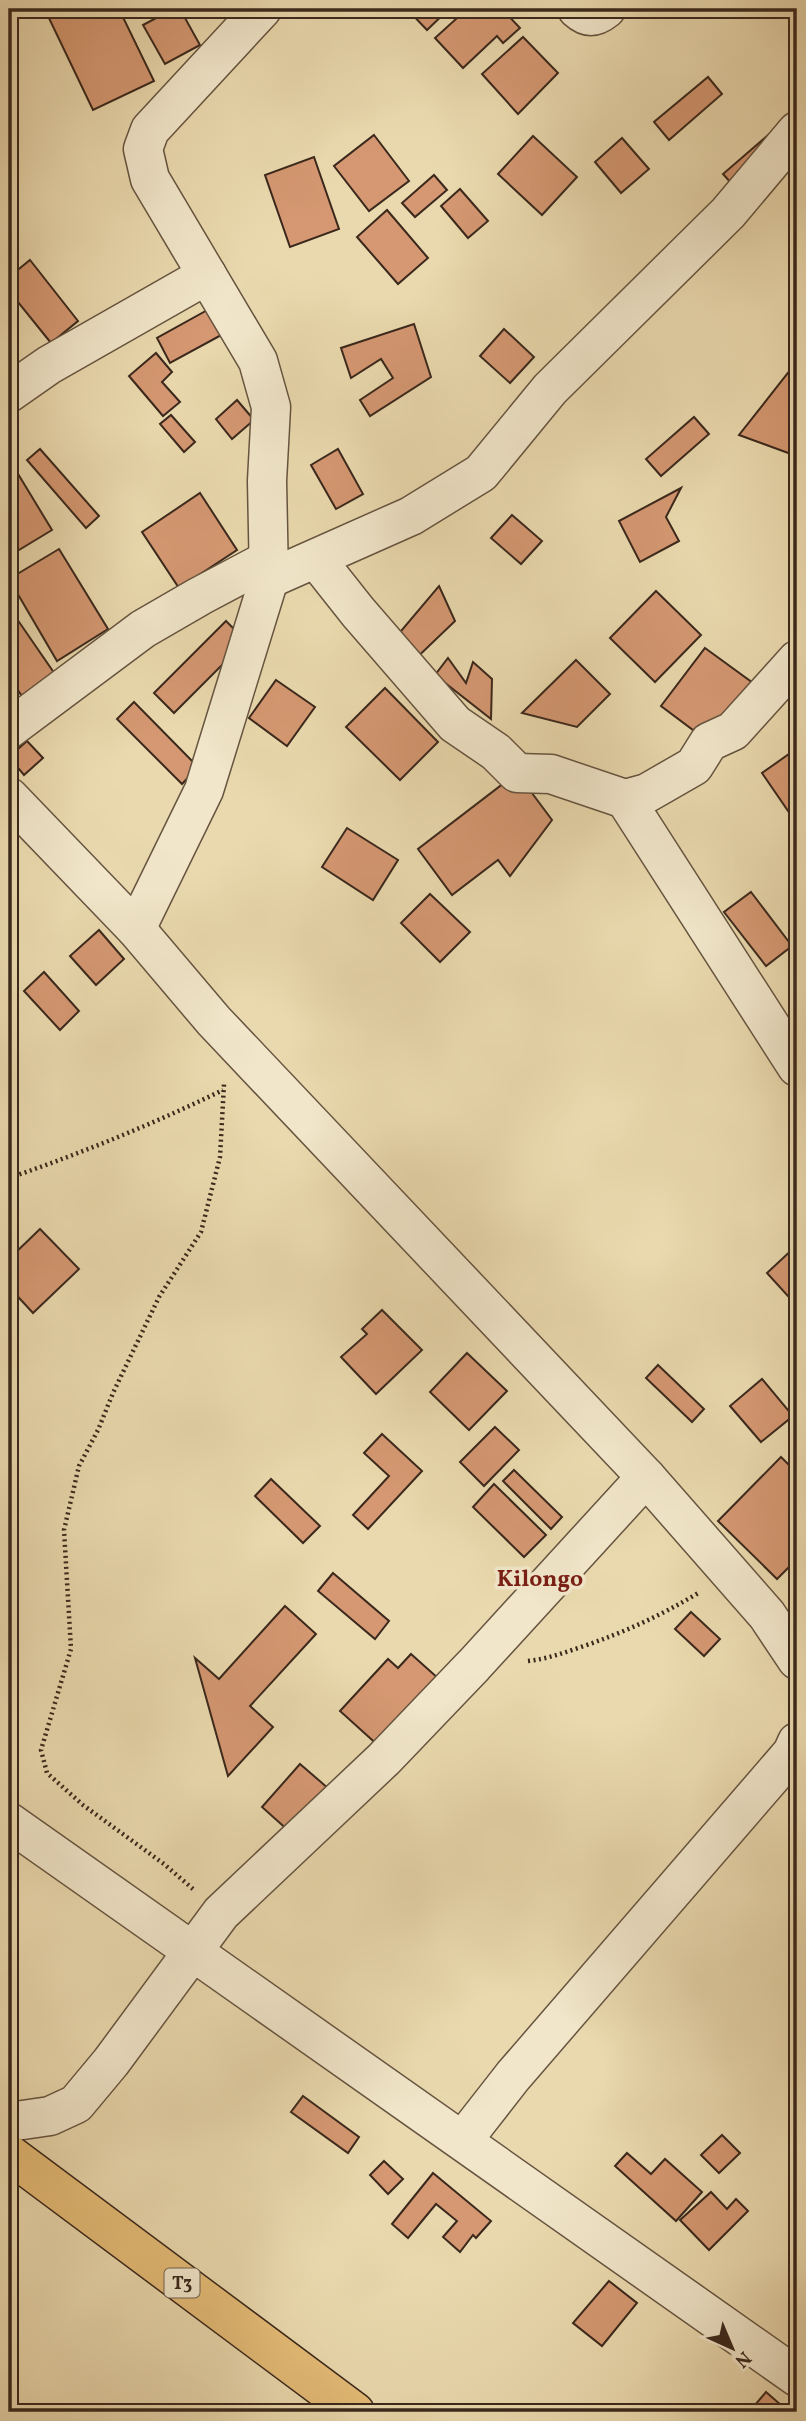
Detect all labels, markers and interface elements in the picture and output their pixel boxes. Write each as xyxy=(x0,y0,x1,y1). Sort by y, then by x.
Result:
district label: Kilongo xyxy=(497,1564,583,1596)
road number: T3 xyxy=(164,2269,200,2298)
north arrow xyxy=(698,2312,768,2382)
text: N xyxy=(728,2345,756,2373)

